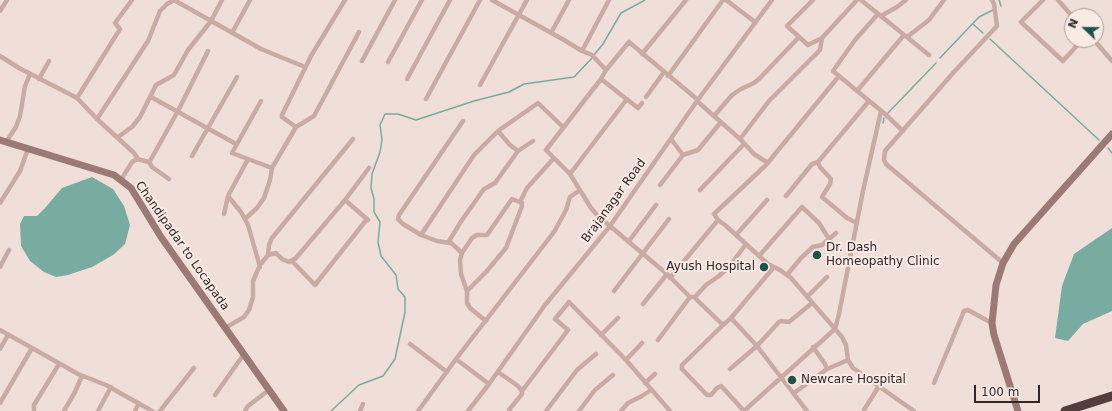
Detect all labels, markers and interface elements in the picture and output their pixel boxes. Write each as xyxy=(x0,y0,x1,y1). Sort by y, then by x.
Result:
north arrow xyxy=(1064,8,1104,48)
text: N xyxy=(1066,17,1081,30)
street label: Brajanagar Road xyxy=(579,156,649,246)
street label: Chandipadar to Locapada xyxy=(132,179,232,313)
place label: Dr. Dash Homeopathy Clinic xyxy=(826,241,940,269)
marker: Dr. Dash Homeopathy Clinic xyxy=(811,249,823,261)
place label: Ayush Hospital xyxy=(666,260,755,274)
marker: Ayush Hospital xyxy=(758,261,770,273)
place label: Newcare Hospital xyxy=(801,373,906,387)
marker: Newcare Hospital xyxy=(786,374,798,386)
scale bar xyxy=(976,377,1042,403)
text: 100 m xyxy=(981,385,1019,399)

